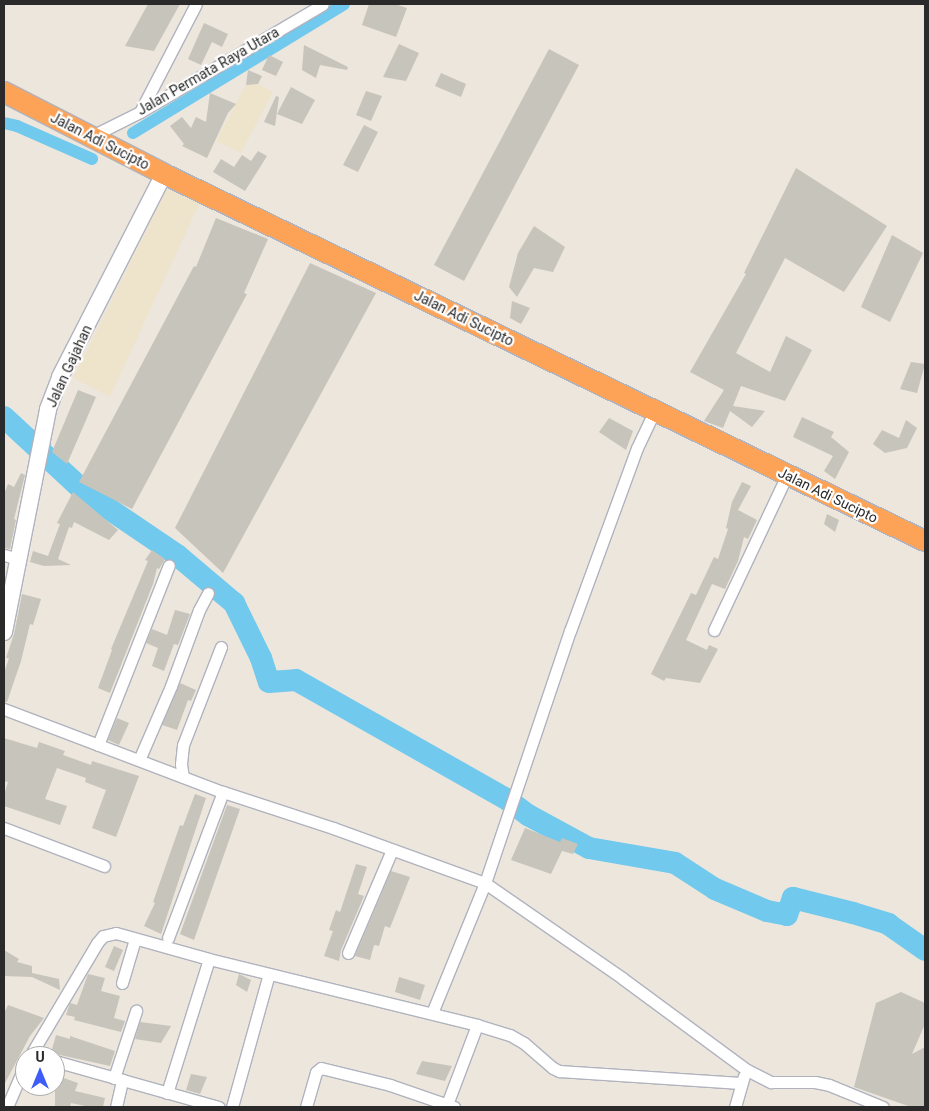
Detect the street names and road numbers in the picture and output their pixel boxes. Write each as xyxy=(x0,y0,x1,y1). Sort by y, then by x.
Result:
street label: Jalan Permata Raya Utara xyxy=(134,23,282,119)
street label: Jalan Adi Sucipto xyxy=(48,109,152,173)
street label: Jalan Adi Sucipto xyxy=(412,287,516,349)
street label: Jalan Gajahan xyxy=(43,322,95,410)
street label: Jalan Adi Sucipto xyxy=(776,464,880,526)

